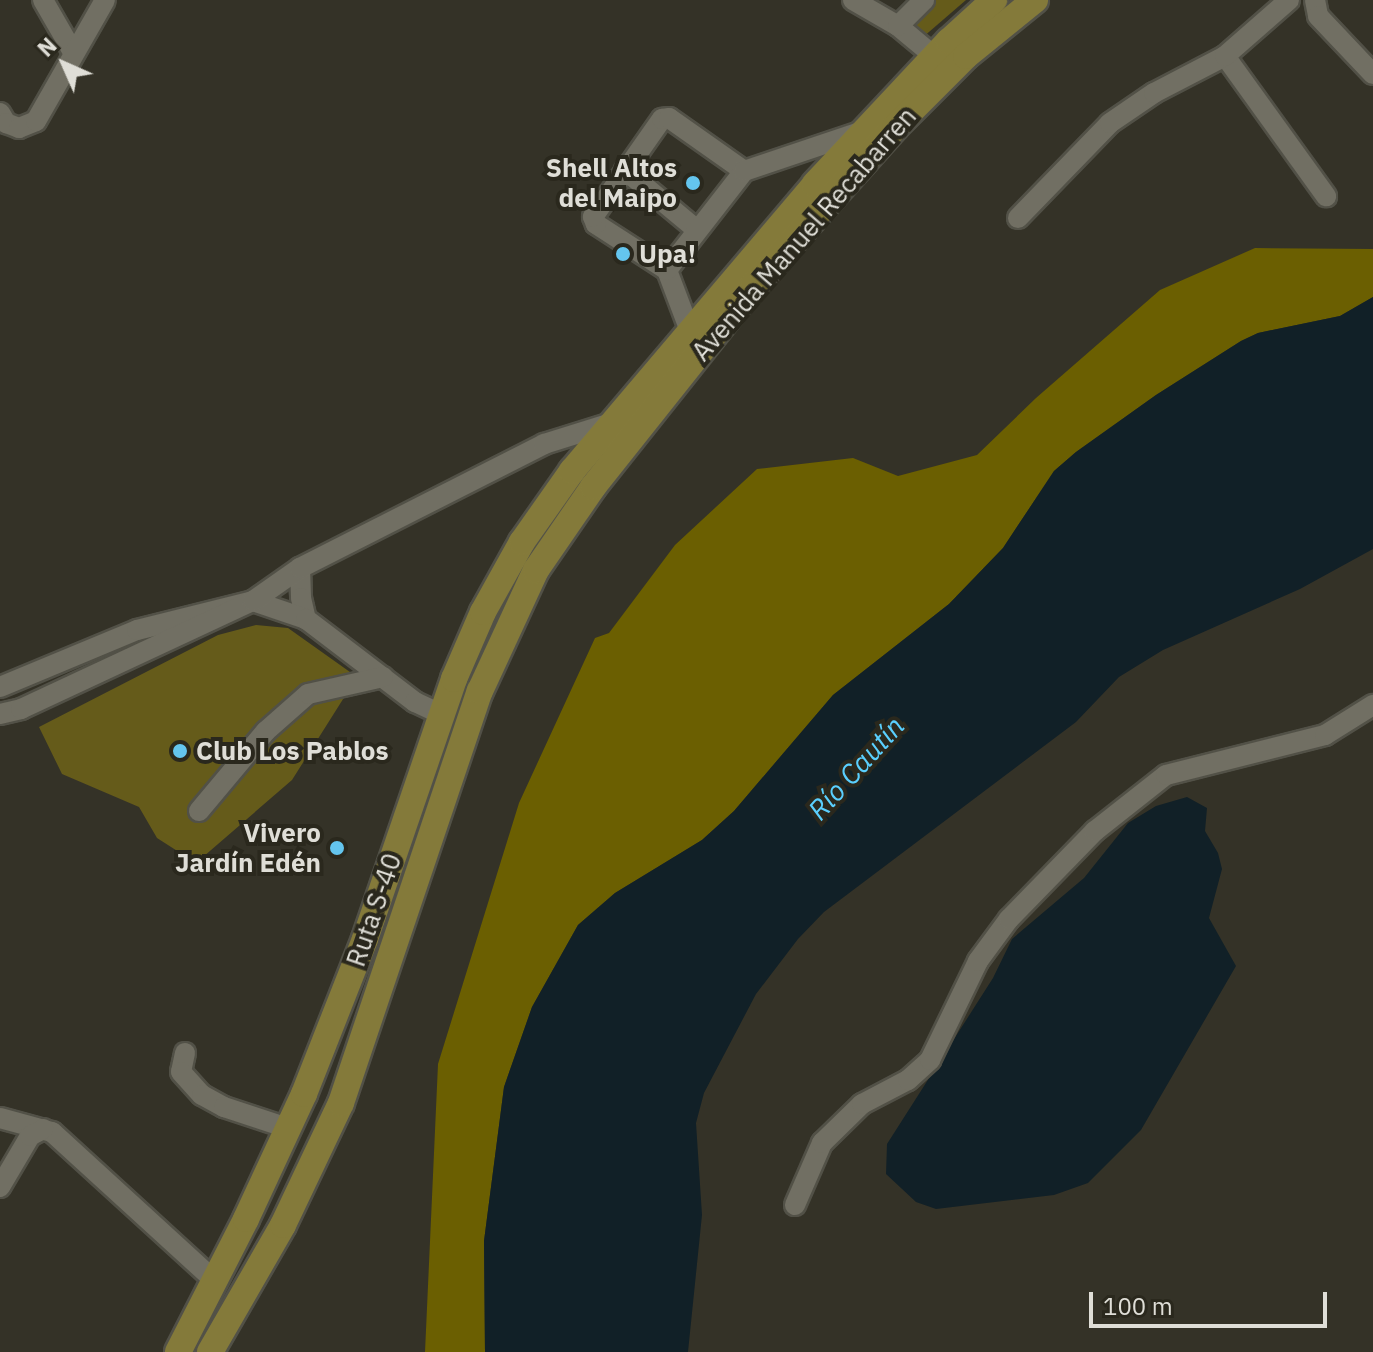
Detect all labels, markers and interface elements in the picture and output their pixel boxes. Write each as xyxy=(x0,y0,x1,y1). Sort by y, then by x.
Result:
north arrow xyxy=(24,24,104,104)
text: N xyxy=(31,31,63,63)
street label: Avenida Manuel Recabarren xyxy=(685,101,923,367)
place label: Shell Altos del Maipo xyxy=(546,152,677,214)
marker: Shell Altos del Maipo xyxy=(684,174,702,192)
place label: Upa! xyxy=(639,238,696,270)
marker: Upa! xyxy=(614,245,632,263)
water label: Río Cautín xyxy=(801,709,911,827)
place label: Club Los Pablos xyxy=(196,735,389,767)
marker: Club Los Pablos xyxy=(171,742,189,760)
place label: Vivero Jardín Edén xyxy=(175,817,321,878)
marker: Vivero Jardín Edén xyxy=(328,839,346,857)
street label: Ruta S-40 xyxy=(340,849,408,971)
scale bar xyxy=(1093,1276,1331,1326)
text: 100 m xyxy=(1103,1290,1173,1322)

